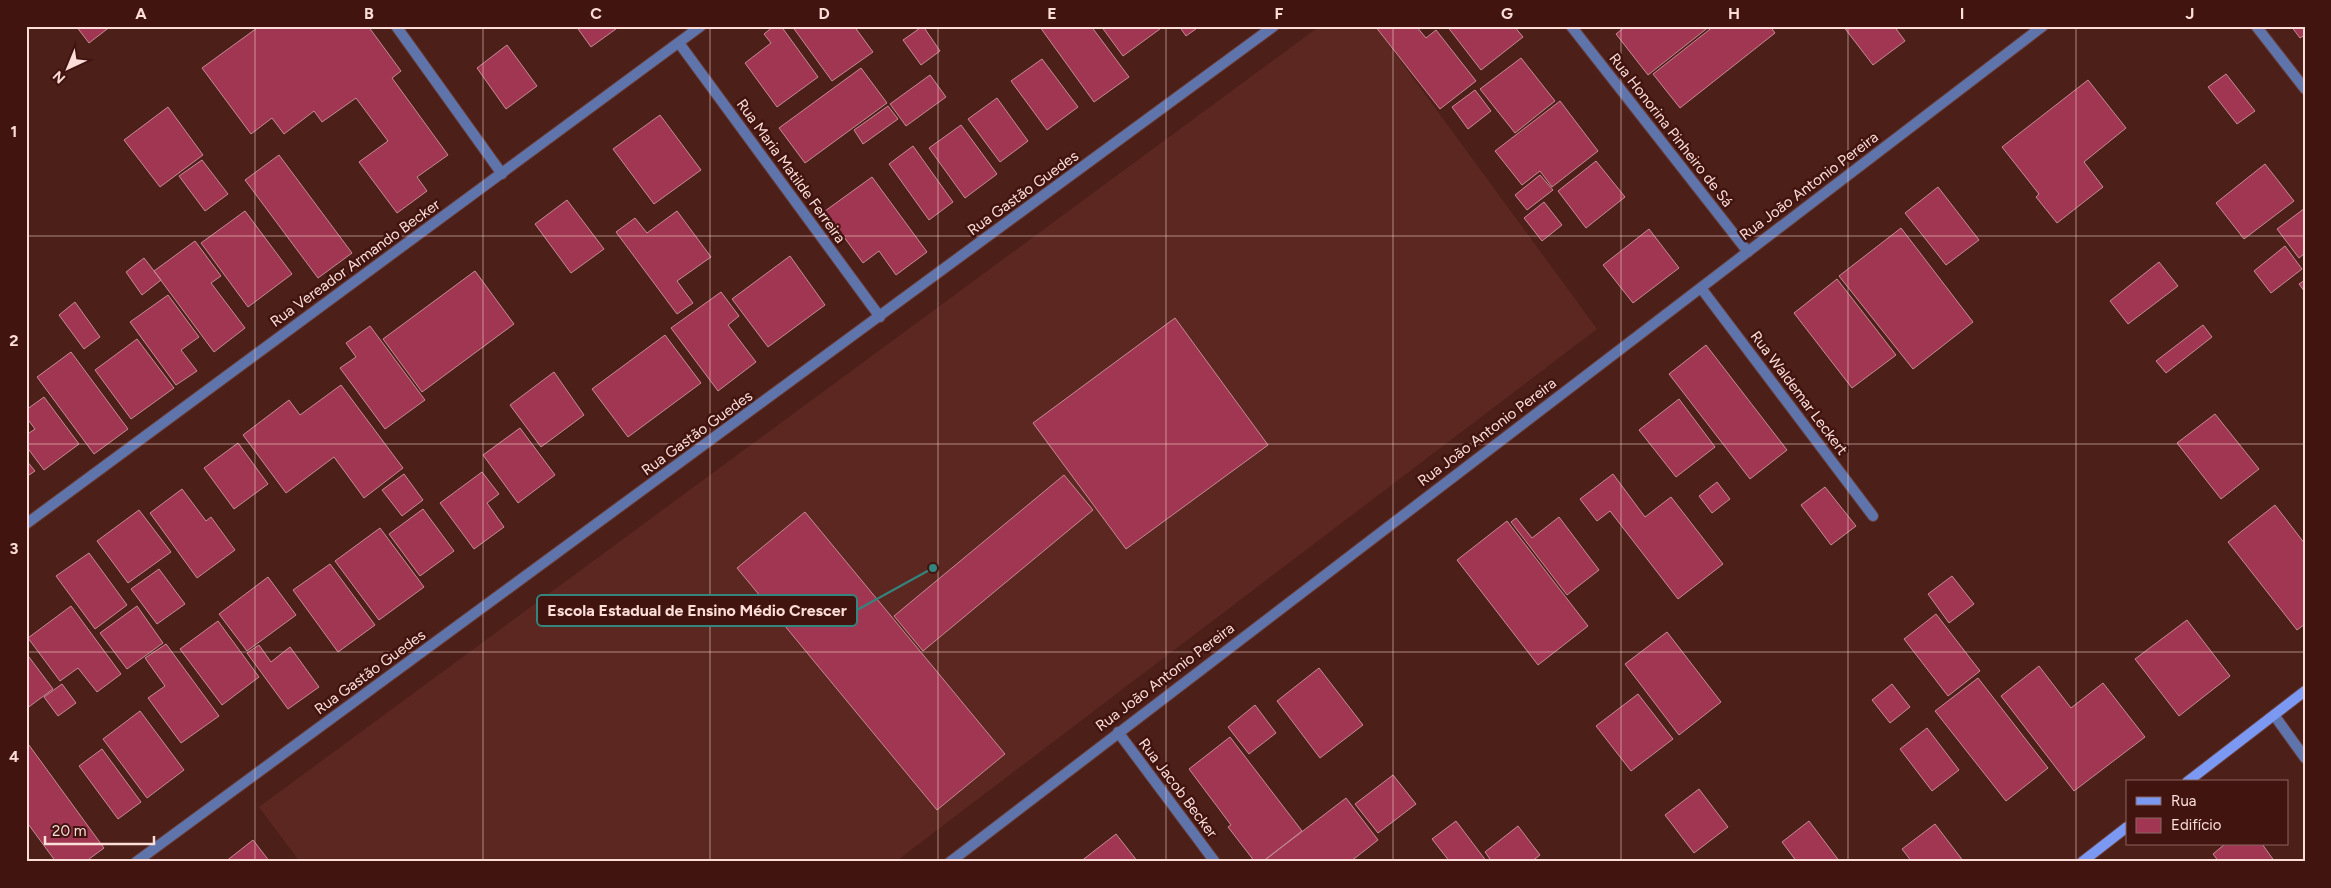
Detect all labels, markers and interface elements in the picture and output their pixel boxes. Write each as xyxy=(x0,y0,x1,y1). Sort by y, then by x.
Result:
text: A xyxy=(135,4,147,23)
text: B xyxy=(364,4,374,23)
text: C xyxy=(590,4,602,23)
text: D xyxy=(818,4,830,23)
text: E xyxy=(1047,4,1057,23)
text: F xyxy=(1275,4,1284,23)
text: G xyxy=(1501,4,1513,23)
text: H xyxy=(1728,4,1740,23)
text: I xyxy=(1960,4,1964,23)
text: J xyxy=(2186,4,2194,23)
north arrow xyxy=(42,42,92,92)
street label: Rua Honorina Pinheiro de Sá xyxy=(1605,50,1737,210)
text: N xyxy=(50,67,69,87)
street label: Rua Maria Matilde Ferreira xyxy=(733,95,849,247)
text: 1 xyxy=(11,122,17,141)
street label: Rua João Antonio Pereira xyxy=(1736,128,1882,244)
street label: Rua Gastão Guedes xyxy=(964,147,1082,239)
street label: Rua Vereador Armando Becker xyxy=(267,195,443,331)
street label: Rua Waldemar Leckert xyxy=(1747,328,1852,459)
text: 2 xyxy=(9,331,19,350)
street label: Rua João Antonio Pereira xyxy=(1414,374,1560,490)
street label: Rua Gastão Guedes xyxy=(638,387,756,479)
text: 3 xyxy=(10,539,19,558)
callout: Escola Estadual de Ensino Médio Crescer xyxy=(537,595,857,626)
text: Escola Estadual de Ensino Médio Crescer xyxy=(547,601,847,620)
street label: Rua João Antonio Pereira xyxy=(1092,619,1238,735)
street label: Rua Gastão Guedes xyxy=(311,626,429,718)
street label: Rua Jacob Becker xyxy=(1135,735,1221,841)
text: 4 xyxy=(9,747,19,766)
legend xyxy=(2126,780,2288,846)
text: Rua xyxy=(2171,792,2196,810)
scale bar xyxy=(45,813,154,845)
text: Edifício xyxy=(2171,816,2222,834)
text: 20 m xyxy=(52,822,86,840)

